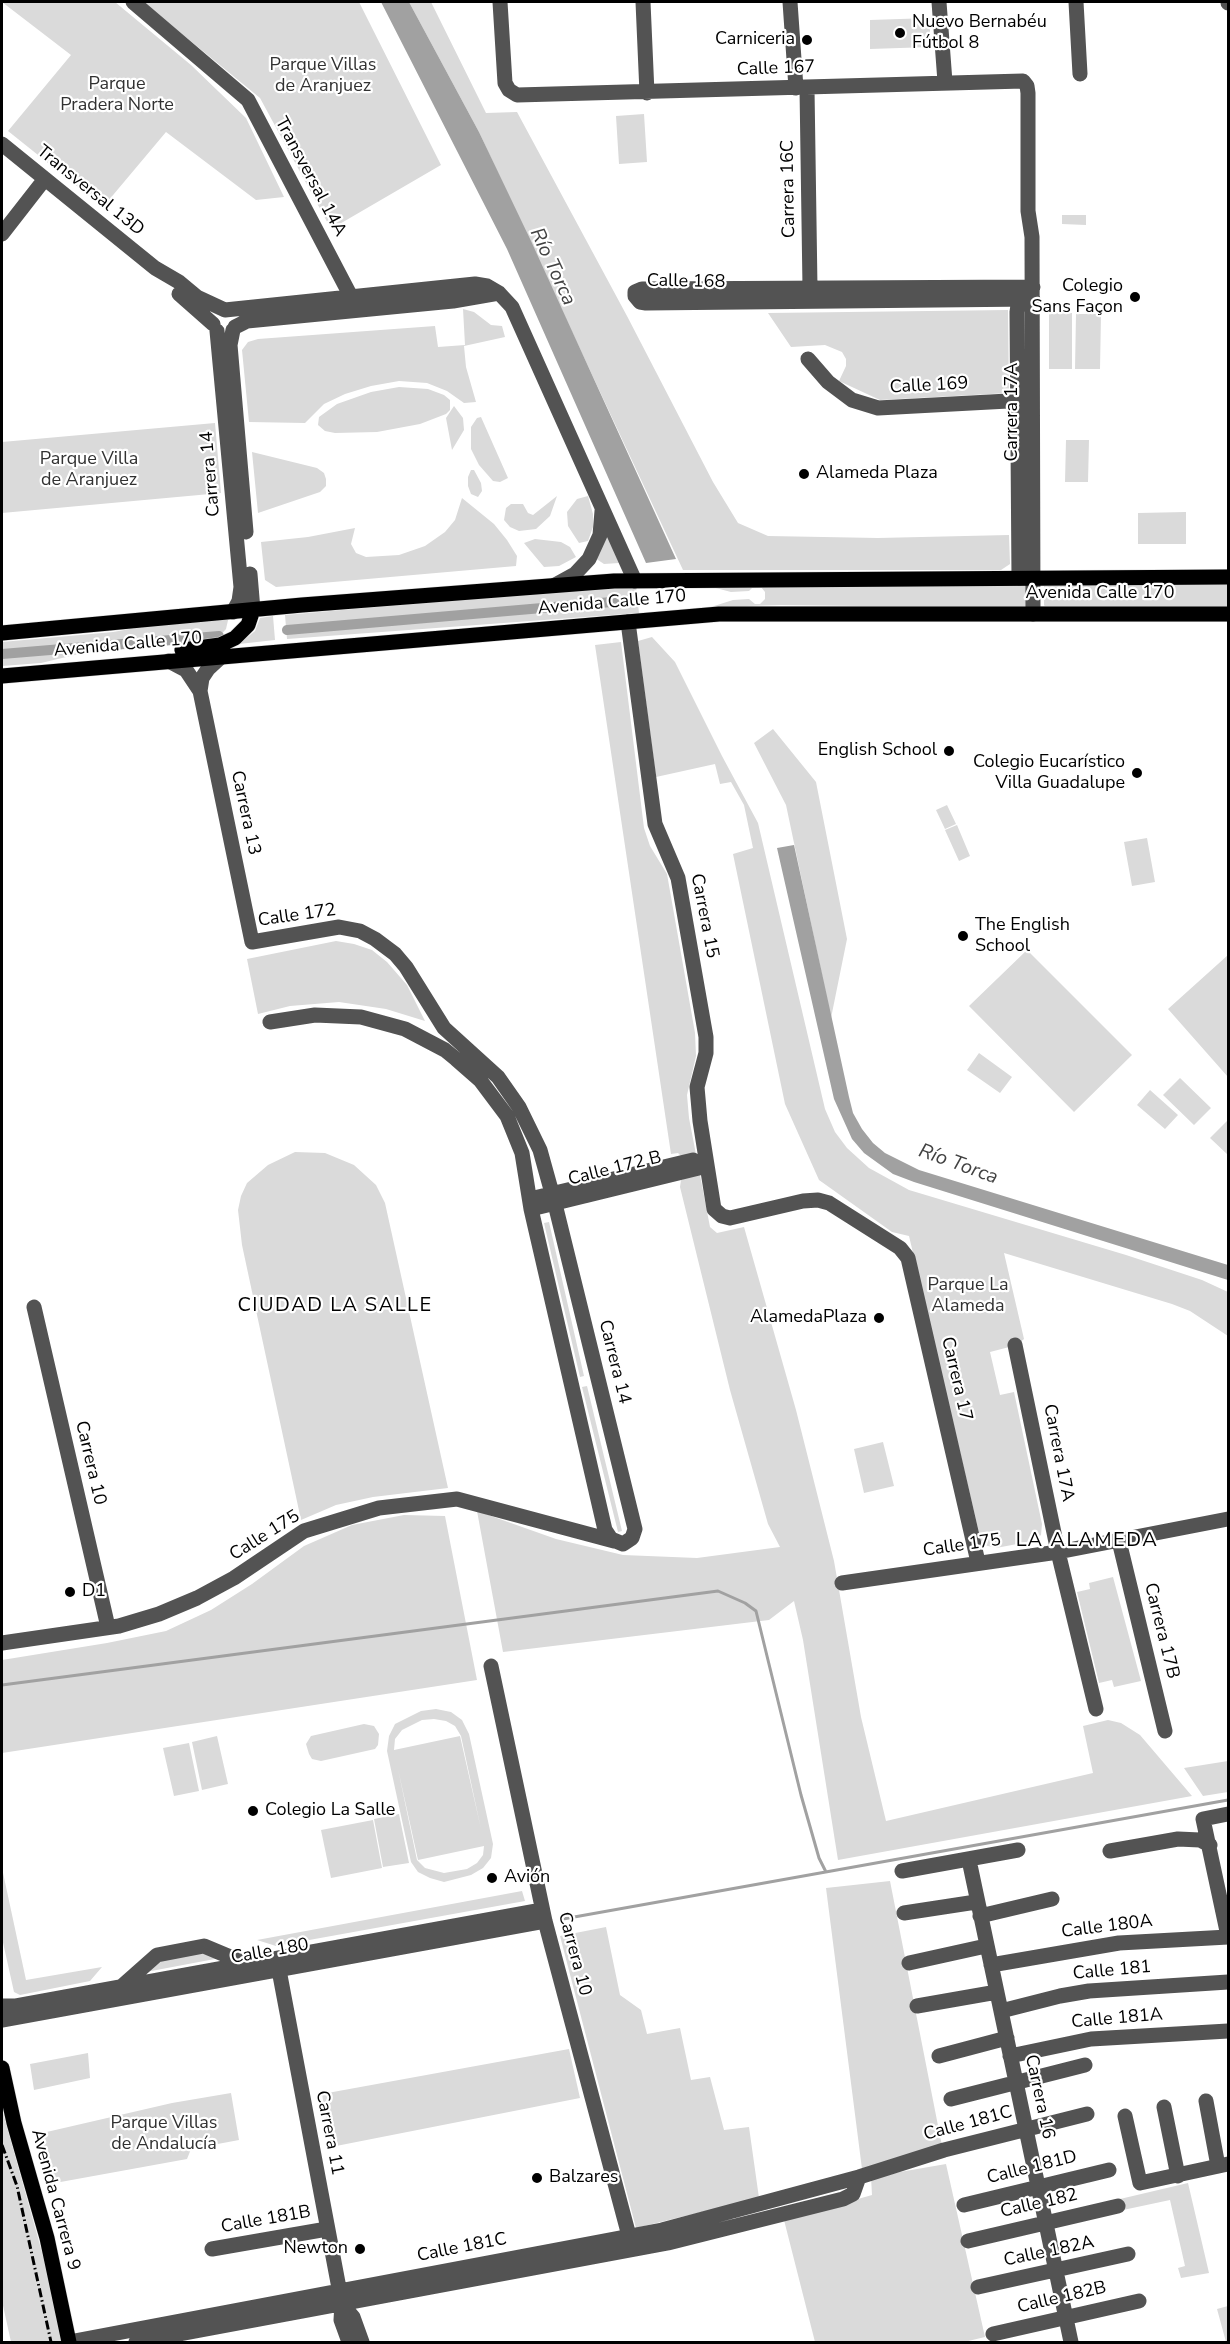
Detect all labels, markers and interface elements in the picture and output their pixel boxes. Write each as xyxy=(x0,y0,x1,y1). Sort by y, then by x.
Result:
place label: Nuevo Bernabéu Fútbol 8 xyxy=(912,12,1047,54)
marker: Nuevo Bernabéu Fútbol 8 xyxy=(893,26,907,40)
place label: Carniceria xyxy=(715,29,795,51)
marker: Carniceria xyxy=(800,33,814,47)
park label: Parque Villas de Aranjuez xyxy=(269,55,377,98)
street label: Calle 167 xyxy=(736,57,816,81)
park label: Parque Pradera Norte xyxy=(60,74,174,116)
street label: Transversal 14A xyxy=(269,114,351,240)
street label: Carrera 16C xyxy=(777,140,801,238)
street label: Transversal 13D xyxy=(32,141,148,241)
water label: Río Torca xyxy=(524,224,580,310)
street label: Calle 168 xyxy=(647,271,725,293)
place label: Colegio Sans Façon xyxy=(1031,276,1123,318)
marker: Colegio Sans Façon xyxy=(1128,290,1142,304)
street label: Carrera 17A xyxy=(1002,363,1024,461)
street label: Calle 169 xyxy=(889,373,969,399)
street label: Carrera 14 xyxy=(197,430,225,518)
park label: Parque Villa de Aranjuez xyxy=(40,449,138,492)
place label: Alameda Plaza xyxy=(816,463,938,485)
marker: Alameda Plaza xyxy=(797,467,811,481)
street label: Avenida Calle 170 xyxy=(1026,583,1174,605)
street label: Avenida Calle 170 xyxy=(537,586,687,620)
street label: Avenida Calle 170 xyxy=(53,628,203,662)
place label: English School xyxy=(818,740,937,762)
marker: English School xyxy=(942,744,956,758)
place label: Colegio Eucarístico Villa Guadalupe xyxy=(973,752,1125,795)
marker: Colegio Eucarístico Villa Guadalupe xyxy=(1130,766,1144,780)
street label: Carrera 13 xyxy=(226,769,264,857)
street label: Carrera 15 xyxy=(685,872,723,960)
street label: Calle 172 xyxy=(257,900,337,932)
place label: The English School xyxy=(975,915,1070,958)
marker: The English School xyxy=(956,929,970,943)
water label: Río Torca xyxy=(915,1140,1001,1190)
street label: Calle 172 B xyxy=(566,1147,664,1191)
park label: Parque La Alameda xyxy=(928,1275,1008,1318)
district label: CIUDAD LA SALLE xyxy=(237,1294,433,1318)
place label: AlamedaPlaza xyxy=(750,1307,867,1329)
marker: AlamedaPlaza xyxy=(872,1311,886,1325)
street label: Carrera 14 xyxy=(593,1318,635,1406)
street label: Carrera 17 xyxy=(936,1335,976,1423)
street label: Carrera 17A xyxy=(1038,1402,1078,1504)
street label: Carrera 10 xyxy=(70,1419,110,1507)
street label: Calle 175 xyxy=(226,1506,304,1566)
district label: LA ALAMEDA xyxy=(1016,1529,1158,1553)
street label: Calle 175 xyxy=(922,1530,1002,1562)
place label: D1 xyxy=(82,1581,106,1603)
street label: Carrera 17B xyxy=(1139,1581,1183,1681)
marker: D1 xyxy=(63,1585,77,1599)
place label: Colegio La Salle xyxy=(265,1800,395,1822)
marker: Colegio La Salle xyxy=(246,1804,260,1818)
place label: Avión xyxy=(504,1867,550,1889)
marker: Avión xyxy=(485,1871,499,1885)
street label: Carrera 10 xyxy=(552,1910,596,1998)
street label: Calle 180A xyxy=(1060,1911,1154,1943)
street label: Calle 180 xyxy=(229,1935,311,1969)
street label: Calle 181 xyxy=(1072,1957,1152,1985)
street label: Calle 181A xyxy=(1070,2004,1164,2034)
street label: Carrera 16 xyxy=(1020,2053,1058,2141)
street label: Carrera 11 xyxy=(310,2089,348,2177)
street label: Calle 181C xyxy=(921,2102,1015,2146)
park label: Parque Villas de Andalucía xyxy=(110,2113,218,2156)
street label: Avenida Carrera 9 xyxy=(26,2127,84,2273)
street label: Calle 181D xyxy=(985,2146,1079,2190)
place label: Balzares xyxy=(549,2167,618,2189)
marker: Balzares xyxy=(530,2171,544,2185)
street label: Calle 182 xyxy=(998,2185,1080,2223)
street label: Calle 181B xyxy=(219,2201,313,2239)
street label: Calle 181C xyxy=(415,2229,509,2267)
street label: Calle 182A xyxy=(1002,2232,1096,2272)
place label: Newton xyxy=(283,2238,348,2260)
marker: Newton xyxy=(353,2242,367,2256)
street label: Calle 182B xyxy=(1015,2277,1109,2319)

